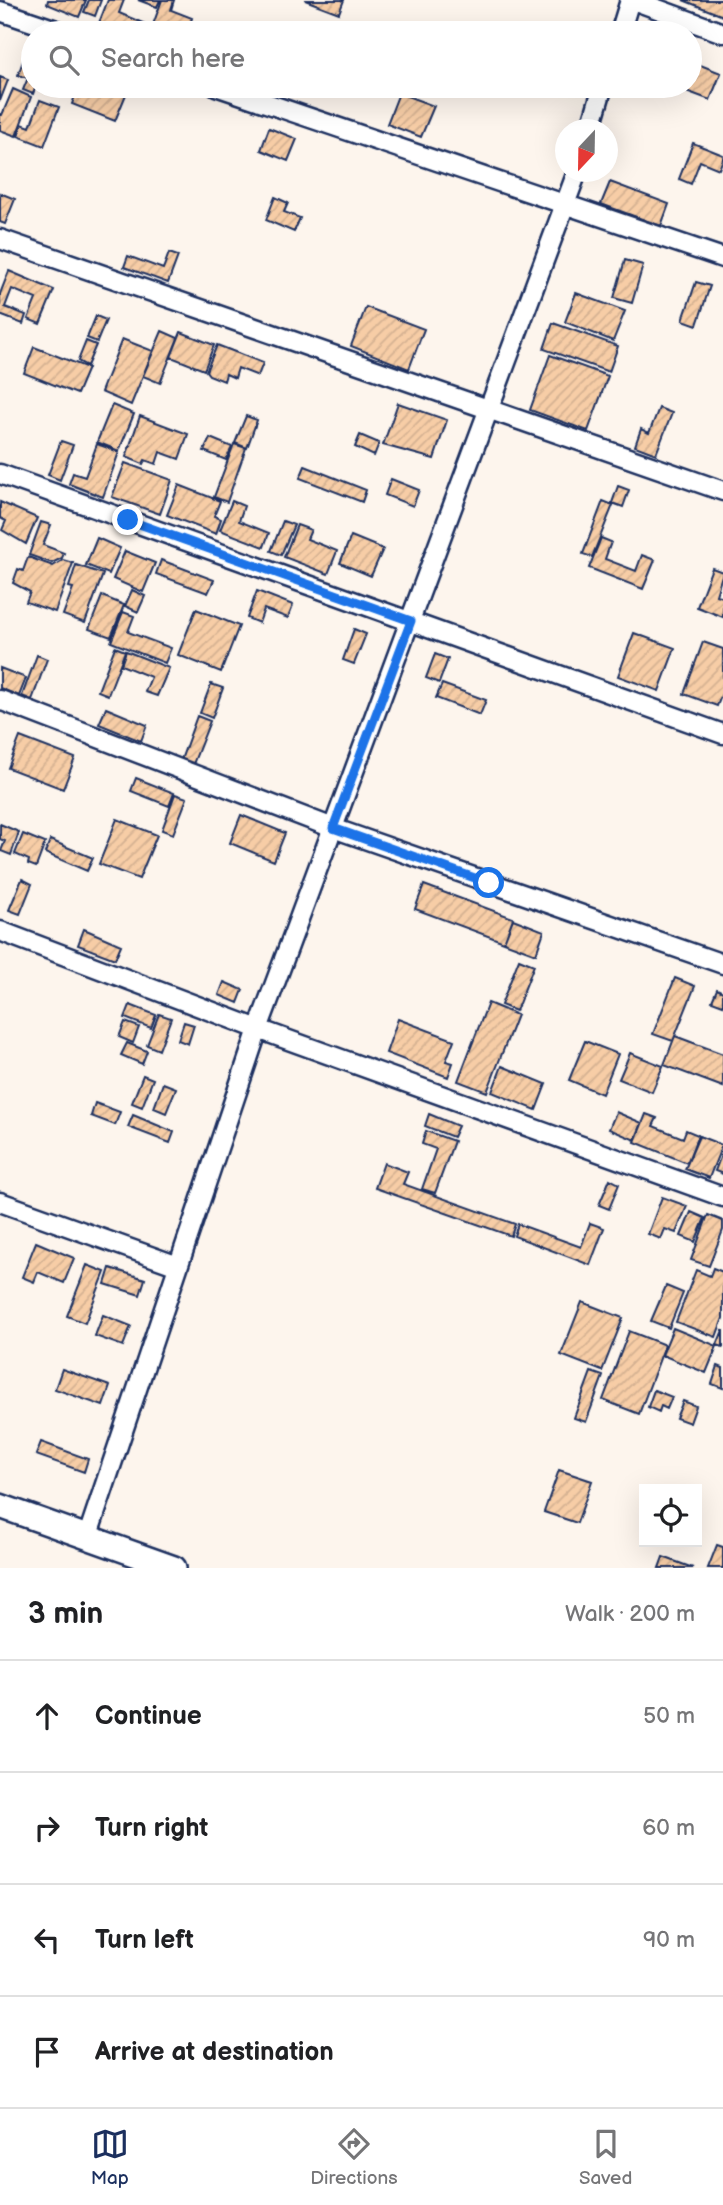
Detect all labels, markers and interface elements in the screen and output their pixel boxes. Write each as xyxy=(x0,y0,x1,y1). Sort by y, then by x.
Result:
search box xyxy=(21,21,702,98)
icon: search xyxy=(45,41,83,79)
text: Search here xyxy=(101,44,245,75)
north arrow xyxy=(555,119,618,182)
route end xyxy=(112,504,143,535)
route start xyxy=(473,867,504,898)
map controls xyxy=(639,1484,702,1547)
button: locate xyxy=(639,1484,702,1547)
text: 3 min xyxy=(28,1596,103,1632)
text: Walk · 200 m xyxy=(565,1600,695,1628)
icon: ahead xyxy=(28,1697,66,1735)
text: Continue xyxy=(95,1701,202,1732)
text: 50 m xyxy=(643,1702,695,1730)
icon: right xyxy=(28,1809,66,1847)
text: Turn right xyxy=(95,1813,208,1844)
text: 60 m xyxy=(642,1814,695,1842)
icon: left xyxy=(28,1921,66,1959)
text: Turn left xyxy=(95,1925,194,1956)
text: 90 m xyxy=(643,1926,695,1954)
icon: arrive xyxy=(28,2033,66,2071)
text: Arrive at destination xyxy=(95,2037,334,2068)
tab: Map xyxy=(91,2125,129,2190)
tab: Directions xyxy=(310,2125,398,2190)
tab: Saved xyxy=(579,2125,632,2190)

